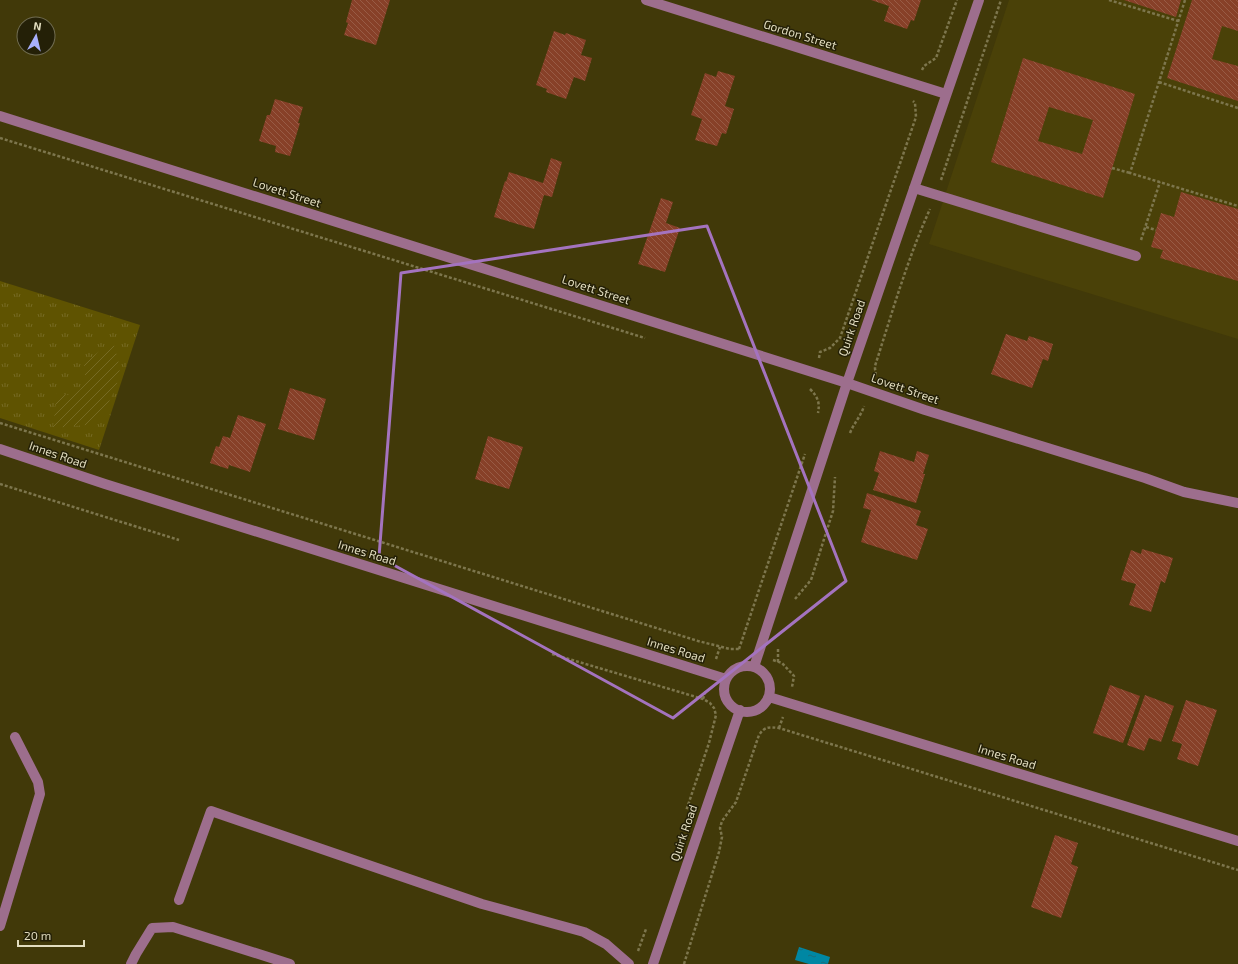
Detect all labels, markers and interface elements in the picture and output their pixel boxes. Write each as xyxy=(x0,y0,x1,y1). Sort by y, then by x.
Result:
north arrow xyxy=(16,16,56,56)
street label: Gordon Street xyxy=(762,16,839,52)
text: N xyxy=(33,19,42,33)
street label: Lovett Street xyxy=(251,174,324,210)
street label: Lovett Street xyxy=(560,271,633,307)
street label: Quirk Road xyxy=(835,298,868,358)
street label: Lovett Street xyxy=(870,370,941,406)
street label: Innes Road xyxy=(28,438,89,470)
street label: Innes Road xyxy=(337,537,398,568)
street label: Innes Road xyxy=(646,634,707,665)
street label: Innes Road xyxy=(977,741,1038,772)
street label: Quirk Road xyxy=(667,803,700,863)
scale bar xyxy=(18,922,84,948)
text: 20 m xyxy=(24,928,51,942)

